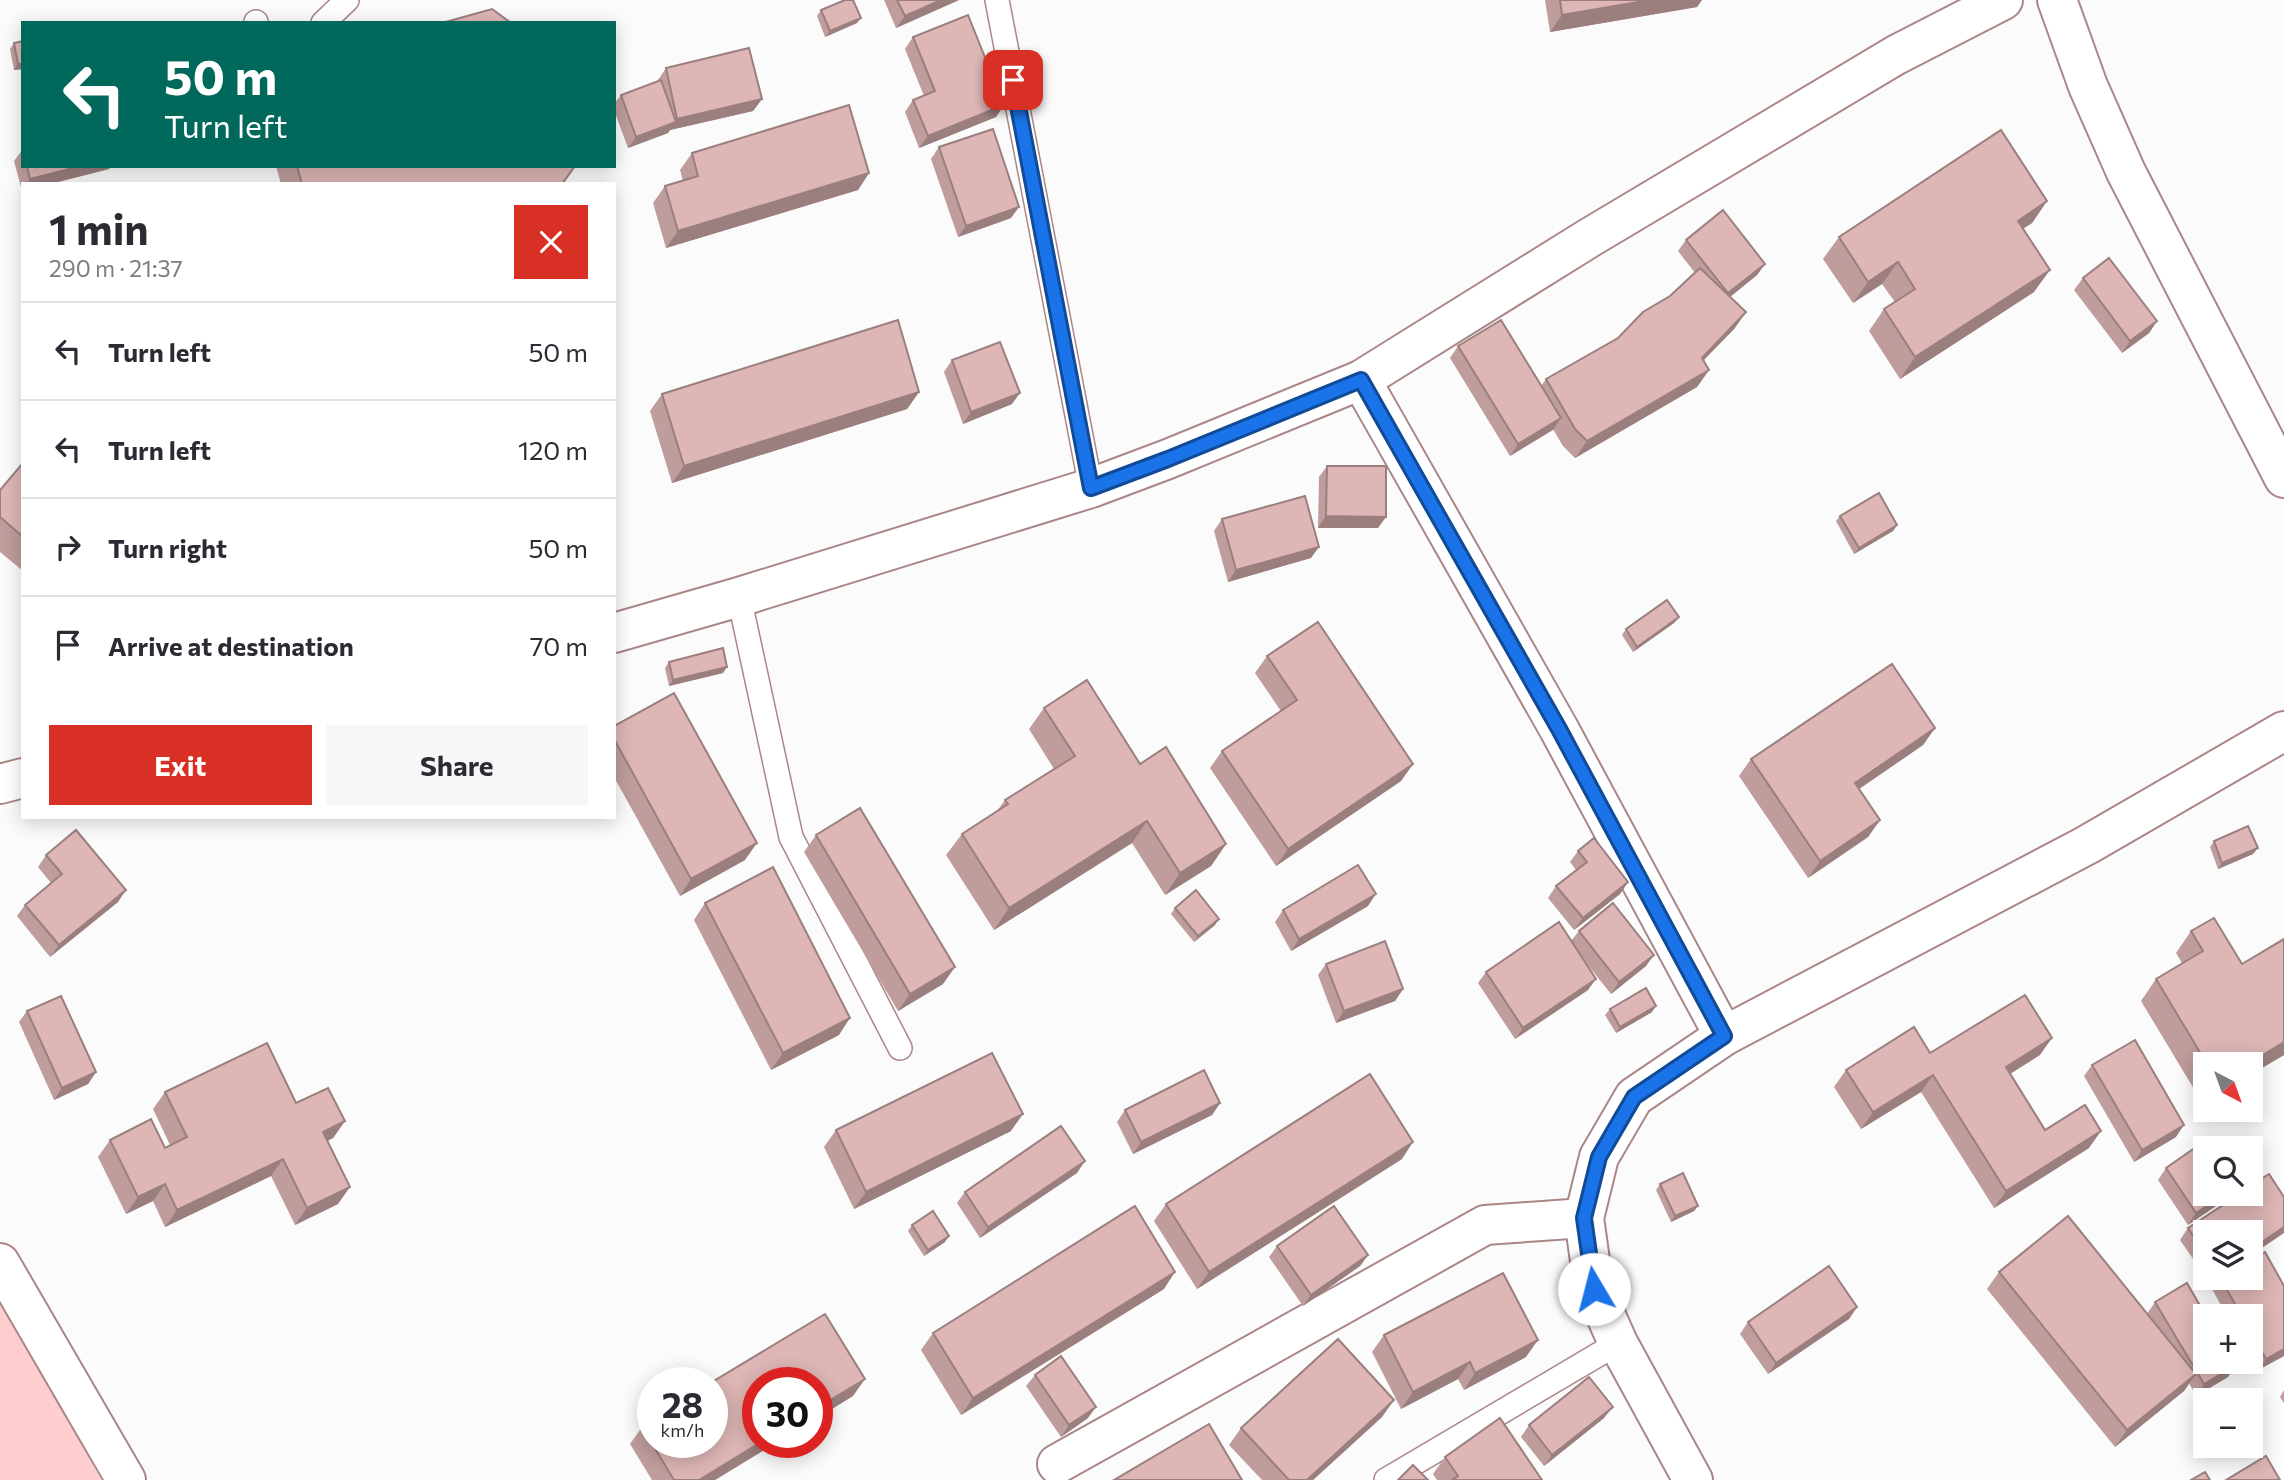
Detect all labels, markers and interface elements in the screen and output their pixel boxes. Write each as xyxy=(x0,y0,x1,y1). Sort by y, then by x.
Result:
text: 50 m xyxy=(164,45,277,105)
icon: left xyxy=(49,49,140,140)
pin xyxy=(983,50,1043,110)
icon: arrive xyxy=(994,61,1032,99)
text: Turn left xyxy=(164,105,288,145)
text: 1 min xyxy=(49,202,149,254)
button: close xyxy=(514,205,588,279)
text: 290 m · 21:37 xyxy=(49,254,183,282)
icon: left xyxy=(49,332,87,370)
text: Turn left xyxy=(108,336,211,367)
text: 50 m xyxy=(528,336,588,367)
icon: left xyxy=(49,430,87,468)
text: Turn left xyxy=(108,434,211,465)
text: 120 m xyxy=(518,434,588,465)
icon: right xyxy=(49,528,87,566)
text: Turn right xyxy=(108,532,227,563)
text: 50 m xyxy=(528,532,588,563)
icon: arrive xyxy=(49,626,87,664)
text: Arrive at destination xyxy=(108,630,354,661)
text: 70 m xyxy=(530,630,588,661)
button: Exit xyxy=(49,725,312,805)
button: Share xyxy=(326,725,588,805)
north arrow xyxy=(2193,1052,2263,1122)
map controls xyxy=(2193,1052,2263,1458)
button: search xyxy=(2193,1136,2263,1206)
button: layers xyxy=(2193,1220,2263,1290)
position arrow xyxy=(1557,1252,1631,1326)
button: + xyxy=(2193,1304,2263,1374)
speed limit sign: 30 xyxy=(742,1367,833,1458)
text: 28 xyxy=(662,1382,703,1425)
button: − xyxy=(2193,1388,2263,1458)
text: km/h xyxy=(661,1419,704,1441)

